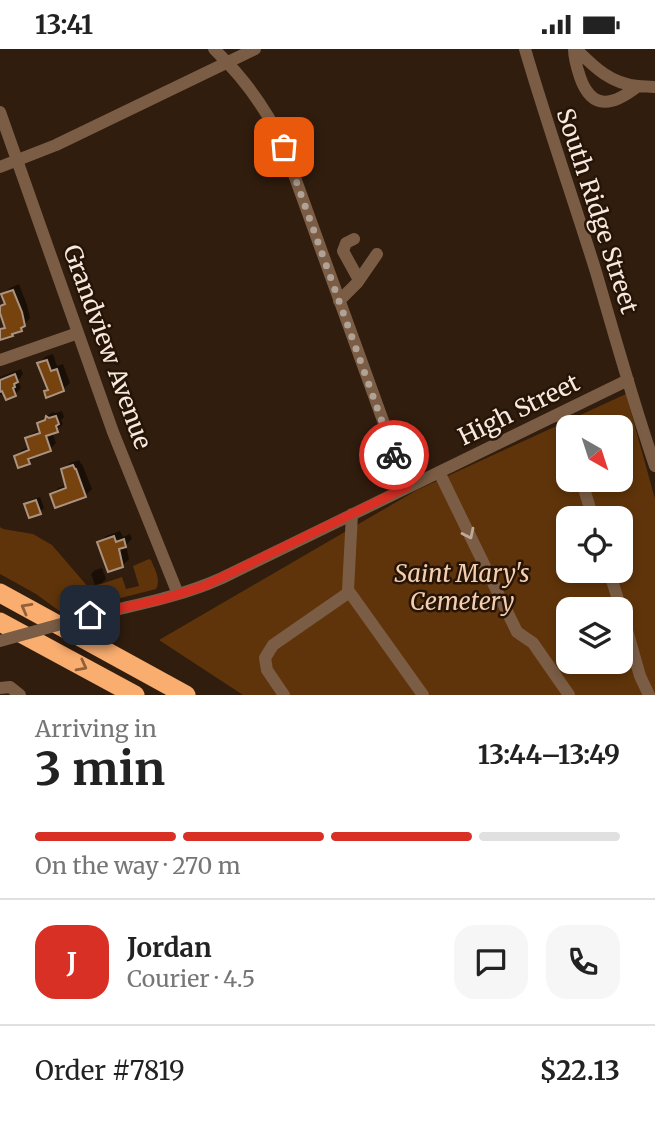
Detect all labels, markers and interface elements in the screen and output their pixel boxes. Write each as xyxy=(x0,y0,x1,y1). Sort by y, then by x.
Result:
text: 13:41 xyxy=(35,8,93,41)
street label: South Ridge Street xyxy=(550,104,645,318)
pin xyxy=(254,117,314,177)
icon: bag xyxy=(265,128,303,166)
street label: Grandview Avenue xyxy=(56,240,159,453)
street label: High Street xyxy=(453,367,585,452)
north arrow xyxy=(556,415,634,492)
map controls xyxy=(556,415,633,674)
courier xyxy=(359,420,429,490)
icon: bike xyxy=(375,436,413,474)
button: locate xyxy=(556,506,633,583)
one-way arrow xyxy=(460,527,474,539)
park label: Saint Mary's Cemetery xyxy=(394,558,530,617)
pin xyxy=(60,585,120,645)
icon: home xyxy=(71,596,109,634)
button: layers xyxy=(556,597,633,674)
one-way arrow xyxy=(21,603,33,616)
one-way arrow xyxy=(74,658,87,672)
text: Arriving in xyxy=(35,714,157,743)
text: 13:44–13:49 xyxy=(478,738,620,771)
text: 3 min xyxy=(35,740,165,798)
text: On the way · 270 m xyxy=(35,851,241,880)
button: chat xyxy=(454,925,528,999)
button: phone xyxy=(546,925,620,999)
text: Jordan xyxy=(127,931,212,964)
text: J xyxy=(67,946,77,979)
text: Courier · 4.5 xyxy=(127,964,255,993)
text: Order #7819 xyxy=(35,1054,185,1087)
text: $22.13 xyxy=(540,1054,620,1087)

